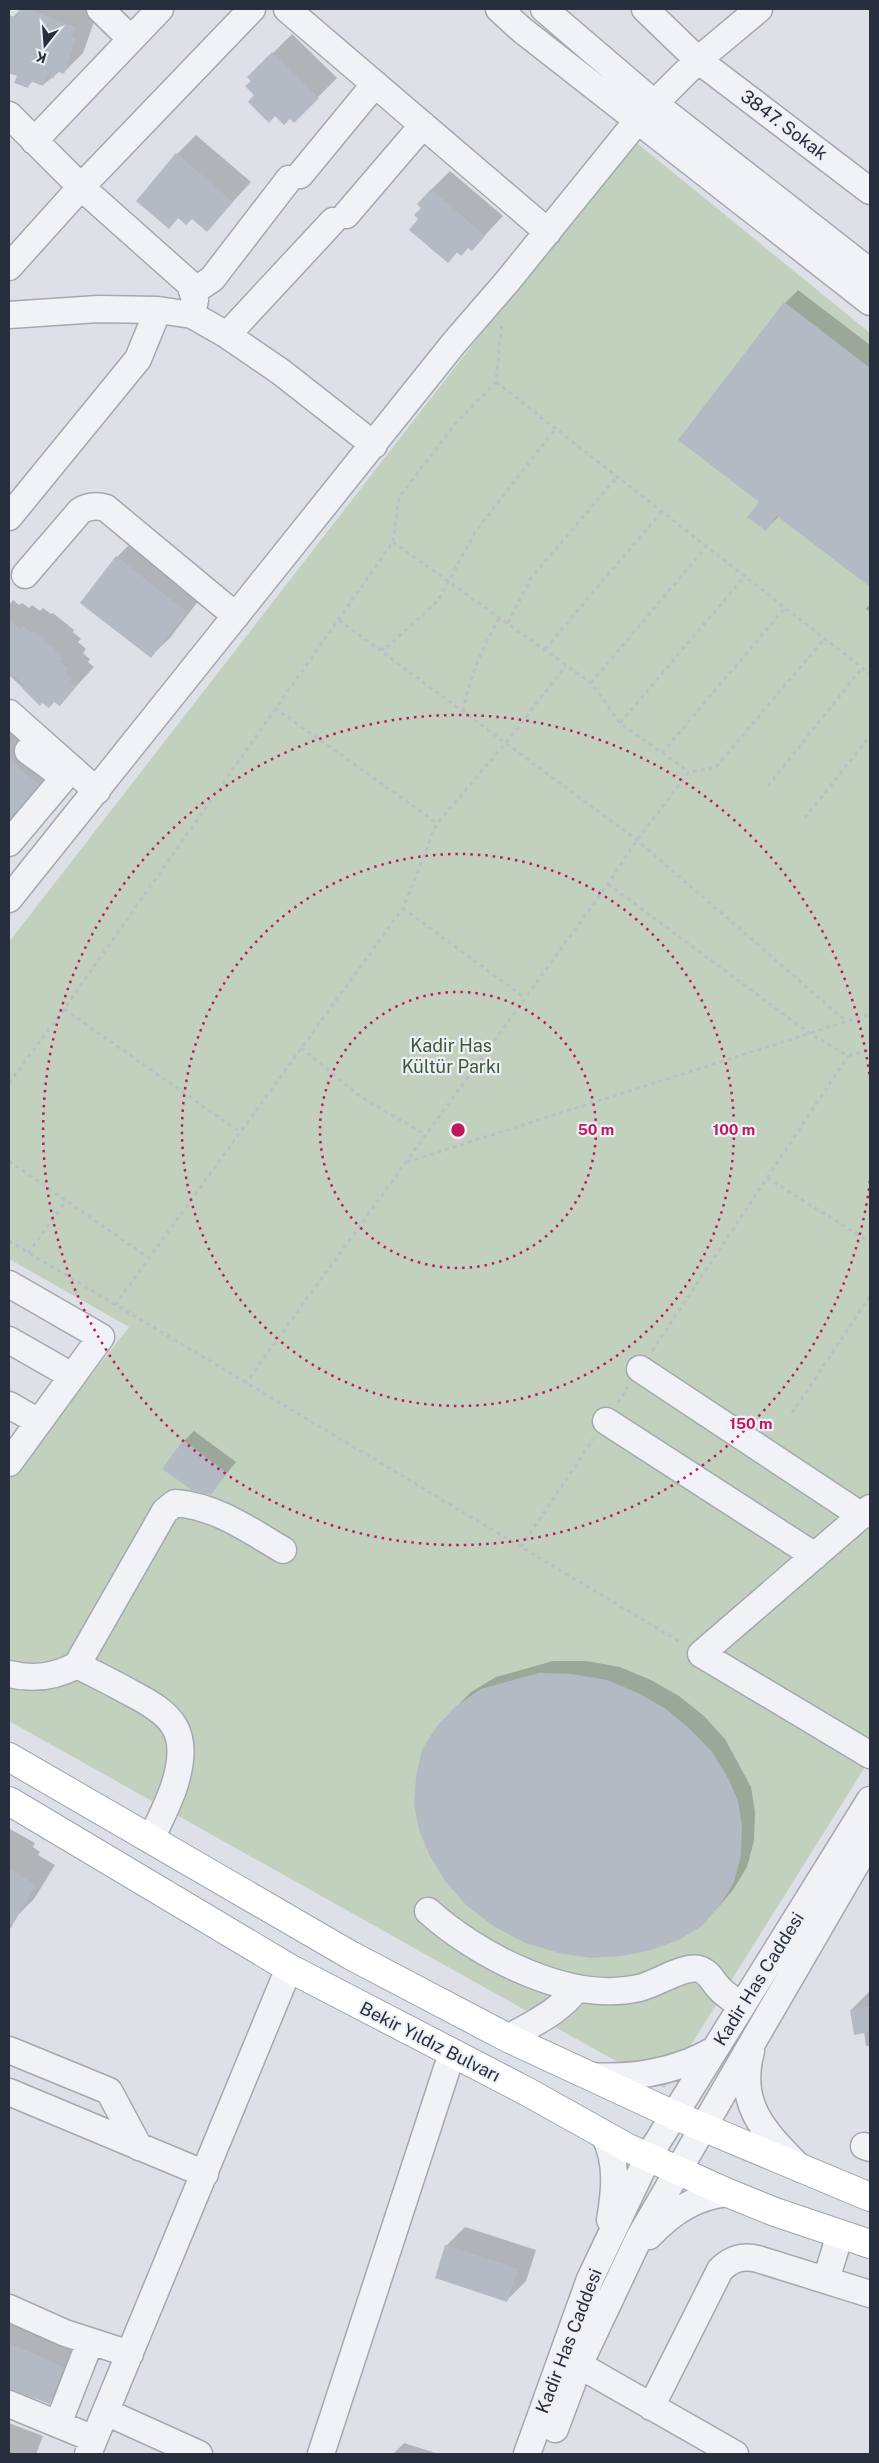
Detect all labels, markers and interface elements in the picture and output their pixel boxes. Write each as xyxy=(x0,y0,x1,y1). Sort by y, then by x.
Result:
north arrow xyxy=(20,20,70,70)
text: K xyxy=(34,48,48,67)
street label: 3847. Sokak xyxy=(737,85,832,164)
park label: Kadir Has Kültür Parkı xyxy=(402,1035,500,1077)
centre of rings xyxy=(449,1121,467,1139)
text: 50 m xyxy=(578,1121,614,1138)
text: 100 m xyxy=(713,1121,755,1138)
text: 150 m xyxy=(729,1415,773,1432)
street label: Kadir Has Caddesi xyxy=(709,1908,808,2049)
street label: Bekir Yıldız Bulvarı xyxy=(357,1997,504,2086)
street label: Kadir Has Caddesi xyxy=(531,2265,606,2416)

